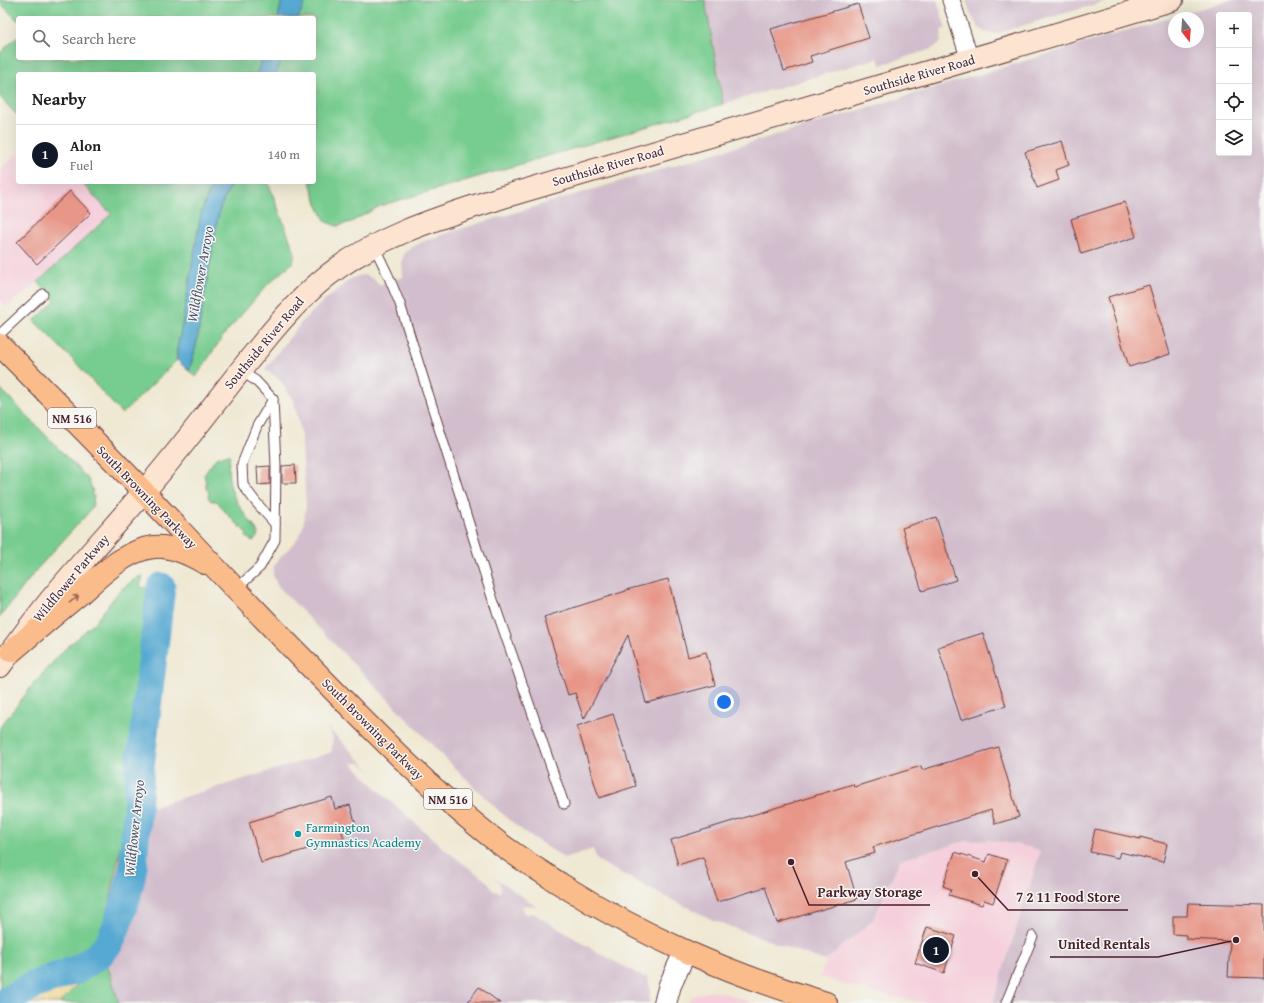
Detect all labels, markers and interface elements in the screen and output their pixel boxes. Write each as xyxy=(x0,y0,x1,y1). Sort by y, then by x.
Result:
north arrow xyxy=(1168,12,1204,48)
map controls xyxy=(1216,12,1252,156)
button: + xyxy=(1216,12,1252,48)
search box xyxy=(16,16,316,60)
icon: search xyxy=(30,27,52,49)
text: Search here xyxy=(62,28,136,49)
button: − xyxy=(1216,48,1252,84)
street label: Southside River Road xyxy=(861,50,977,100)
button: locate xyxy=(1216,84,1252,120)
text: Nearby xyxy=(32,86,86,111)
button: layers xyxy=(1216,120,1252,156)
text: Alon xyxy=(70,135,101,156)
street label: Southside River Road xyxy=(550,141,666,191)
text: 1 xyxy=(42,145,48,164)
text: 140 m xyxy=(268,145,300,164)
text: Fuel xyxy=(70,156,93,175)
water label: Wildflower Arroyo xyxy=(182,224,218,324)
street label: Southside River Road xyxy=(220,293,308,393)
road number: NM 516 xyxy=(48,408,96,428)
street label: South Browning Parkway xyxy=(92,441,202,553)
street label: Wildflower Parkway xyxy=(28,530,114,626)
one-way arrow xyxy=(68,594,79,603)
street label: South Browning Parkway xyxy=(318,674,429,785)
your location xyxy=(714,692,734,712)
water label: Wildflower Arroyo xyxy=(119,779,149,877)
road number: NM 516 xyxy=(424,789,472,809)
place label: Farmington Gymnastics Academy xyxy=(306,818,422,852)
marker: Farmington Gymnastics Academy xyxy=(293,829,303,839)
callout: Parkway Storage xyxy=(809,879,930,905)
text: Parkway Storage xyxy=(818,882,923,902)
callout: 7 2 11 Food Store xyxy=(1008,884,1128,910)
text: 7 2 11 Food Store xyxy=(1016,887,1120,907)
callout: United Rentals xyxy=(1050,931,1158,957)
text: United Rentals xyxy=(1058,934,1150,954)
pin: 1 xyxy=(923,935,949,965)

